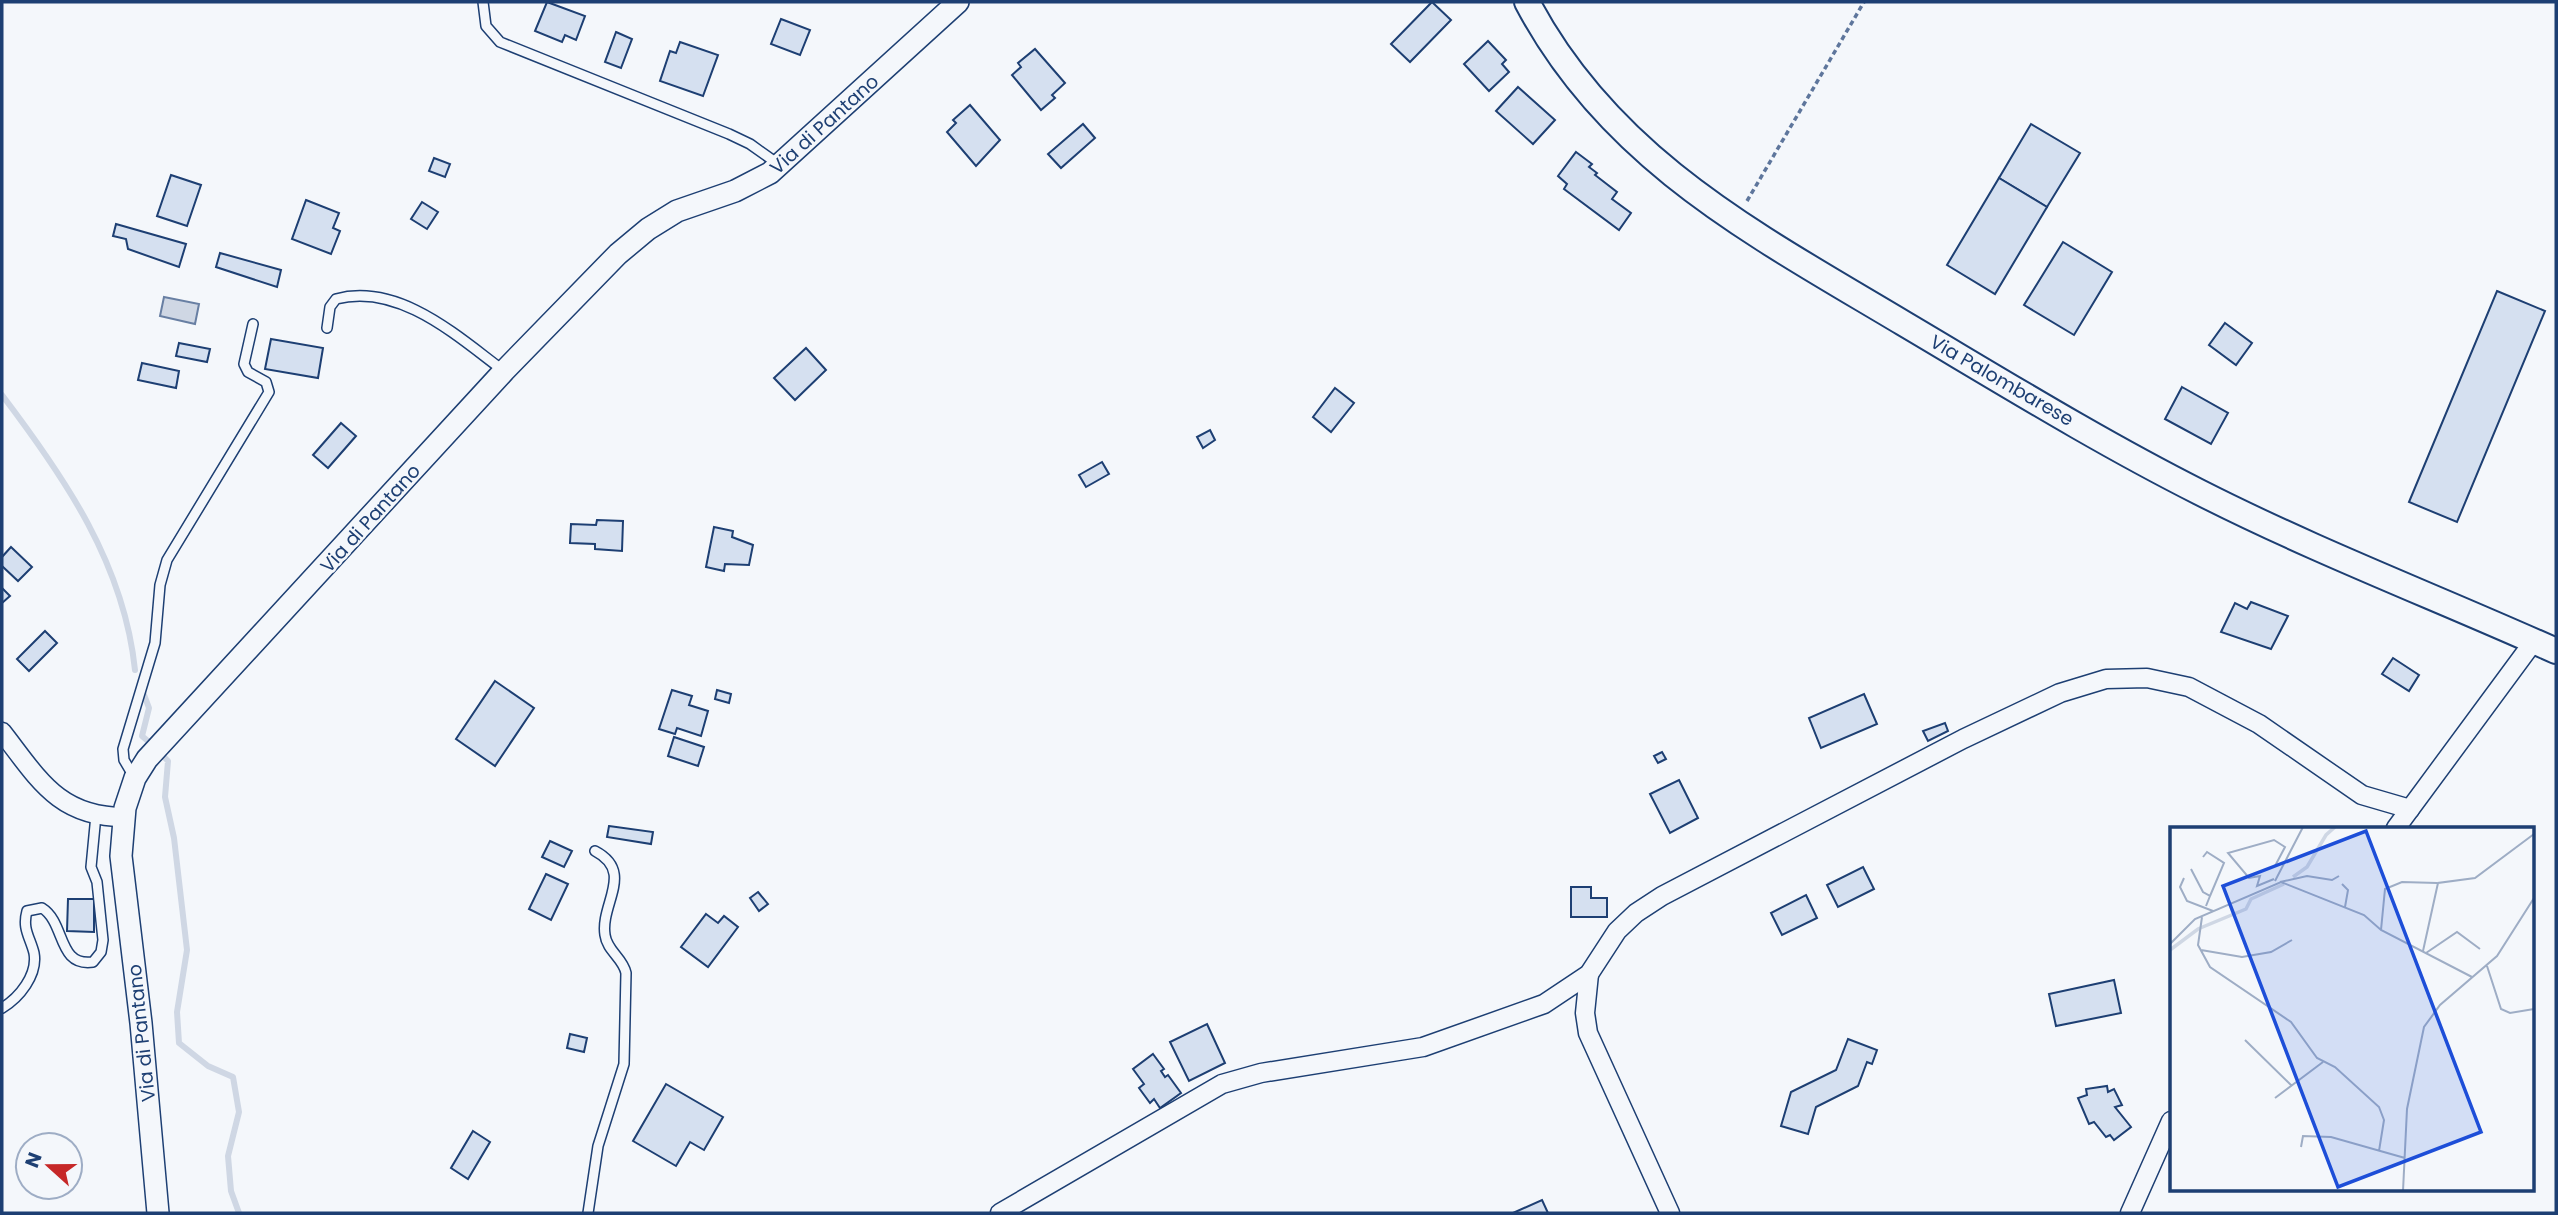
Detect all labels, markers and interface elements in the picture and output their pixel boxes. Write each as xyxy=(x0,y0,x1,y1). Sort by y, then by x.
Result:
street label: Via di Pantano xyxy=(764,68,885,181)
street label: Via Palombarese xyxy=(1925,328,2079,433)
street label: Via di Pantano xyxy=(314,458,427,579)
inset map xyxy=(2170,827,2534,1190)
street label: Via di Pantano xyxy=(121,963,162,1103)
north arrow xyxy=(14,1131,84,1201)
text: N xyxy=(18,1149,49,1172)

